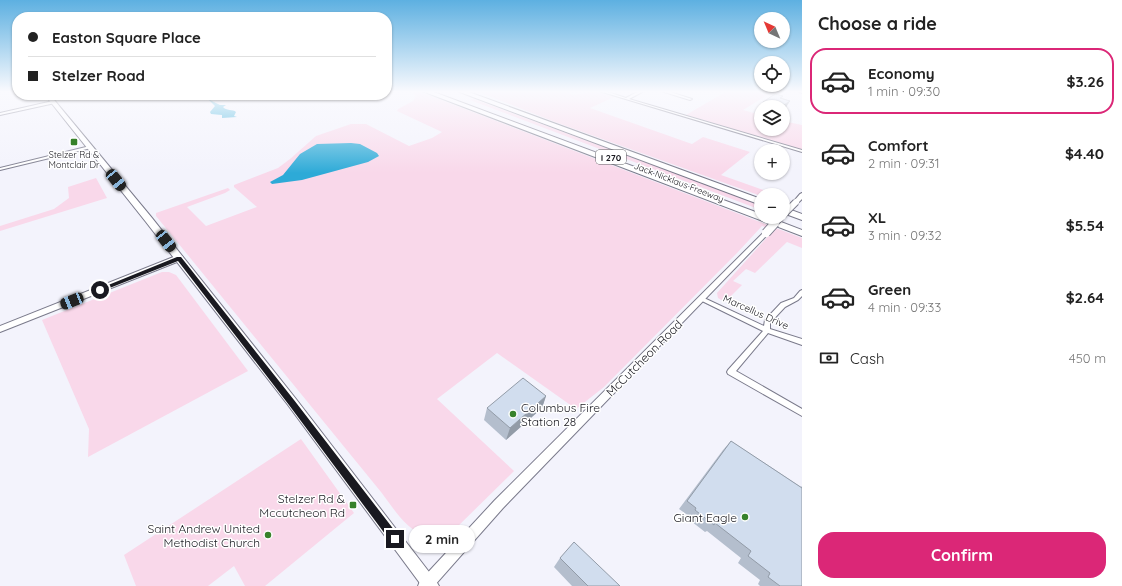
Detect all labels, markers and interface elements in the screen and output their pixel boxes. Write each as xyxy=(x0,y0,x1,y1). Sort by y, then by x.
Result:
north arrow xyxy=(754,12,790,48)
map controls xyxy=(754,12,790,224)
text: Choose a ride xyxy=(818,12,937,35)
text: Easton Square Place xyxy=(52,28,201,47)
button: locate xyxy=(754,56,790,92)
icon: car xyxy=(820,63,856,99)
text: Economy xyxy=(868,64,935,83)
text: Stelzer Road xyxy=(52,66,145,85)
text: $3.26 xyxy=(1066,72,1104,91)
text: 1 min · 09:30 xyxy=(868,83,940,99)
button: layers xyxy=(754,100,790,136)
icon: car xyxy=(820,135,856,171)
text: Comfort xyxy=(868,136,929,155)
marker: Stelzer Rd & Montclair Dr xyxy=(69,137,79,147)
button: + xyxy=(754,144,790,180)
text: $4.40 xyxy=(1065,144,1104,163)
place label: Stelzer Rd & Montclair Dr xyxy=(48,149,100,170)
road number: I 270 xyxy=(596,150,626,164)
text: 2 min · 09:31 xyxy=(868,155,940,171)
street label: Jack Nicklaus Freeway xyxy=(632,160,726,204)
car xyxy=(104,167,128,193)
button: − xyxy=(754,188,790,224)
icon: car xyxy=(820,207,856,243)
text: XL xyxy=(868,208,886,227)
text: $5.54 xyxy=(1066,216,1104,235)
text: 3 min · 09:32 xyxy=(868,227,942,243)
car xyxy=(154,228,178,254)
icon: car xyxy=(820,279,856,315)
text: Green xyxy=(868,280,911,299)
route start xyxy=(91,281,109,299)
text: $2.64 xyxy=(1066,288,1104,307)
car xyxy=(59,291,85,311)
street label: Marcellus Drive xyxy=(721,292,791,332)
text: 4 min · 09:33 xyxy=(868,299,941,315)
street label: McCutcheon Road xyxy=(603,317,685,399)
icon: cash xyxy=(818,347,840,369)
text: Cash xyxy=(850,349,884,368)
text: 450 m xyxy=(1069,350,1106,366)
place label: Columbus Fire Station 28 xyxy=(521,400,600,429)
marker: Columbus Fire Station 28 xyxy=(508,409,518,419)
place label: Stelzer Rd & Mccutcheon Rd xyxy=(259,491,345,520)
marker: Stelzer Rd & Mccutcheon Rd xyxy=(348,500,358,510)
place label: Giant Eagle xyxy=(674,510,737,525)
marker: Giant Eagle xyxy=(740,512,750,522)
place label: Saint Andrew United Methodist Church xyxy=(148,521,260,550)
callout: 2 min xyxy=(409,525,475,553)
marker: Saint Andrew United Methodist Church xyxy=(263,530,273,540)
route end xyxy=(386,530,404,548)
text: 2 min xyxy=(425,531,459,547)
button: Confirm xyxy=(818,532,1106,578)

